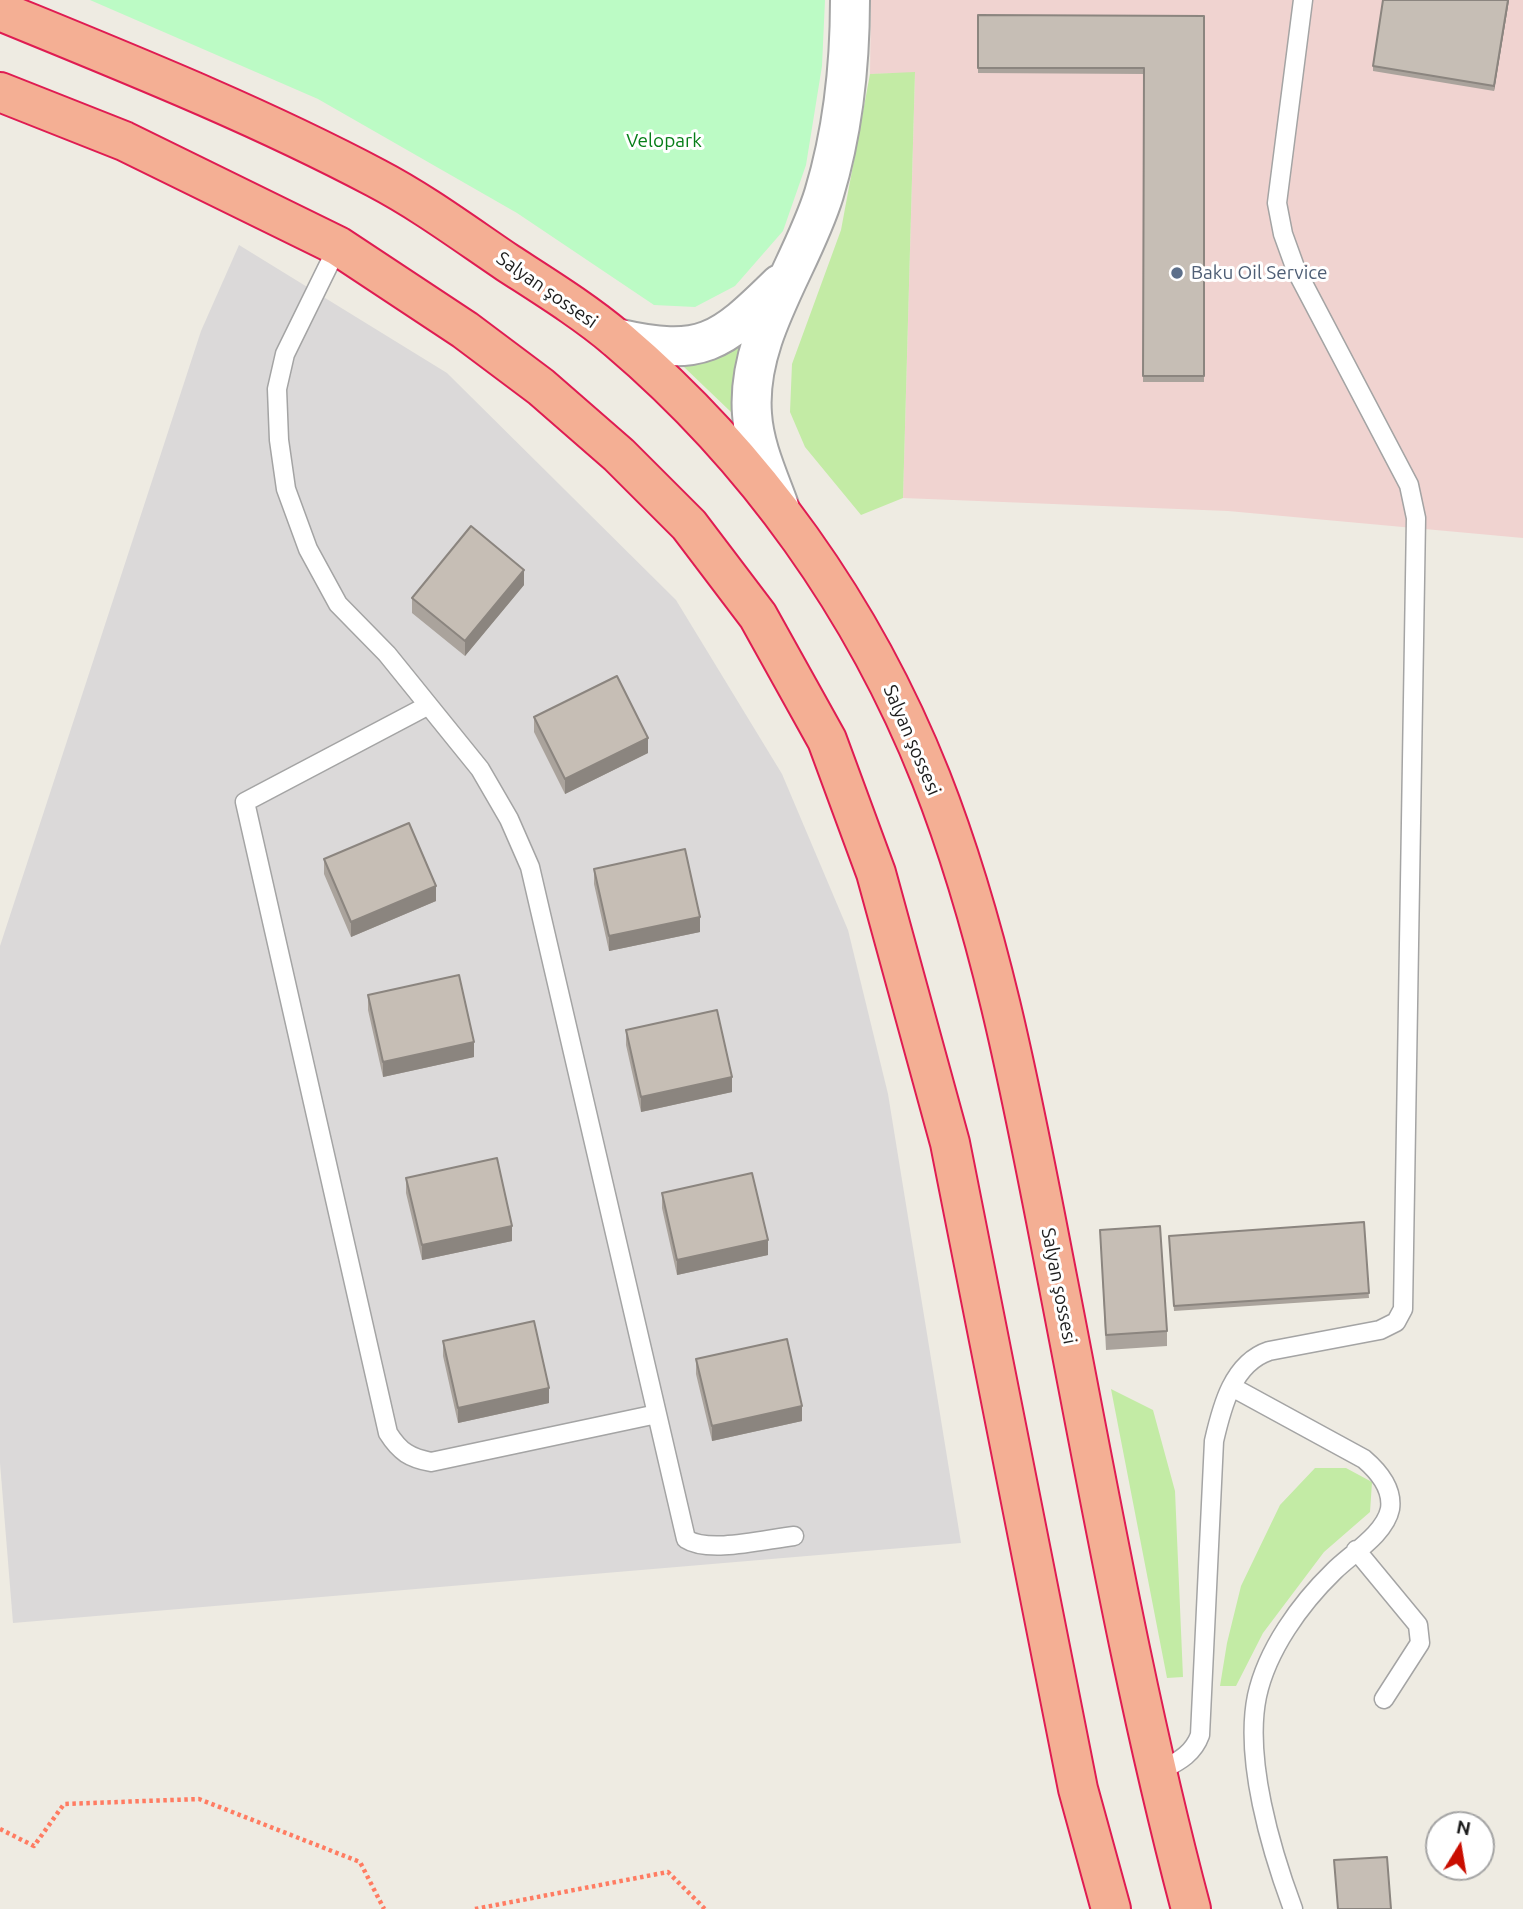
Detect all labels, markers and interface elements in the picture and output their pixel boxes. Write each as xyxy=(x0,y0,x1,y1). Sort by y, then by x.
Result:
park label: Velopark xyxy=(626,130,702,152)
street label: Salyan şossesi xyxy=(492,247,602,333)
place label: Baku Oil Service xyxy=(1191,262,1328,284)
marker: Baku Oil Service xyxy=(1169,265,1185,281)
street label: Salyan şossesi xyxy=(878,681,946,799)
street label: Salyan şossesi xyxy=(1037,1226,1081,1346)
north arrow xyxy=(1425,1811,1495,1881)
text: N xyxy=(1455,1815,1473,1840)

